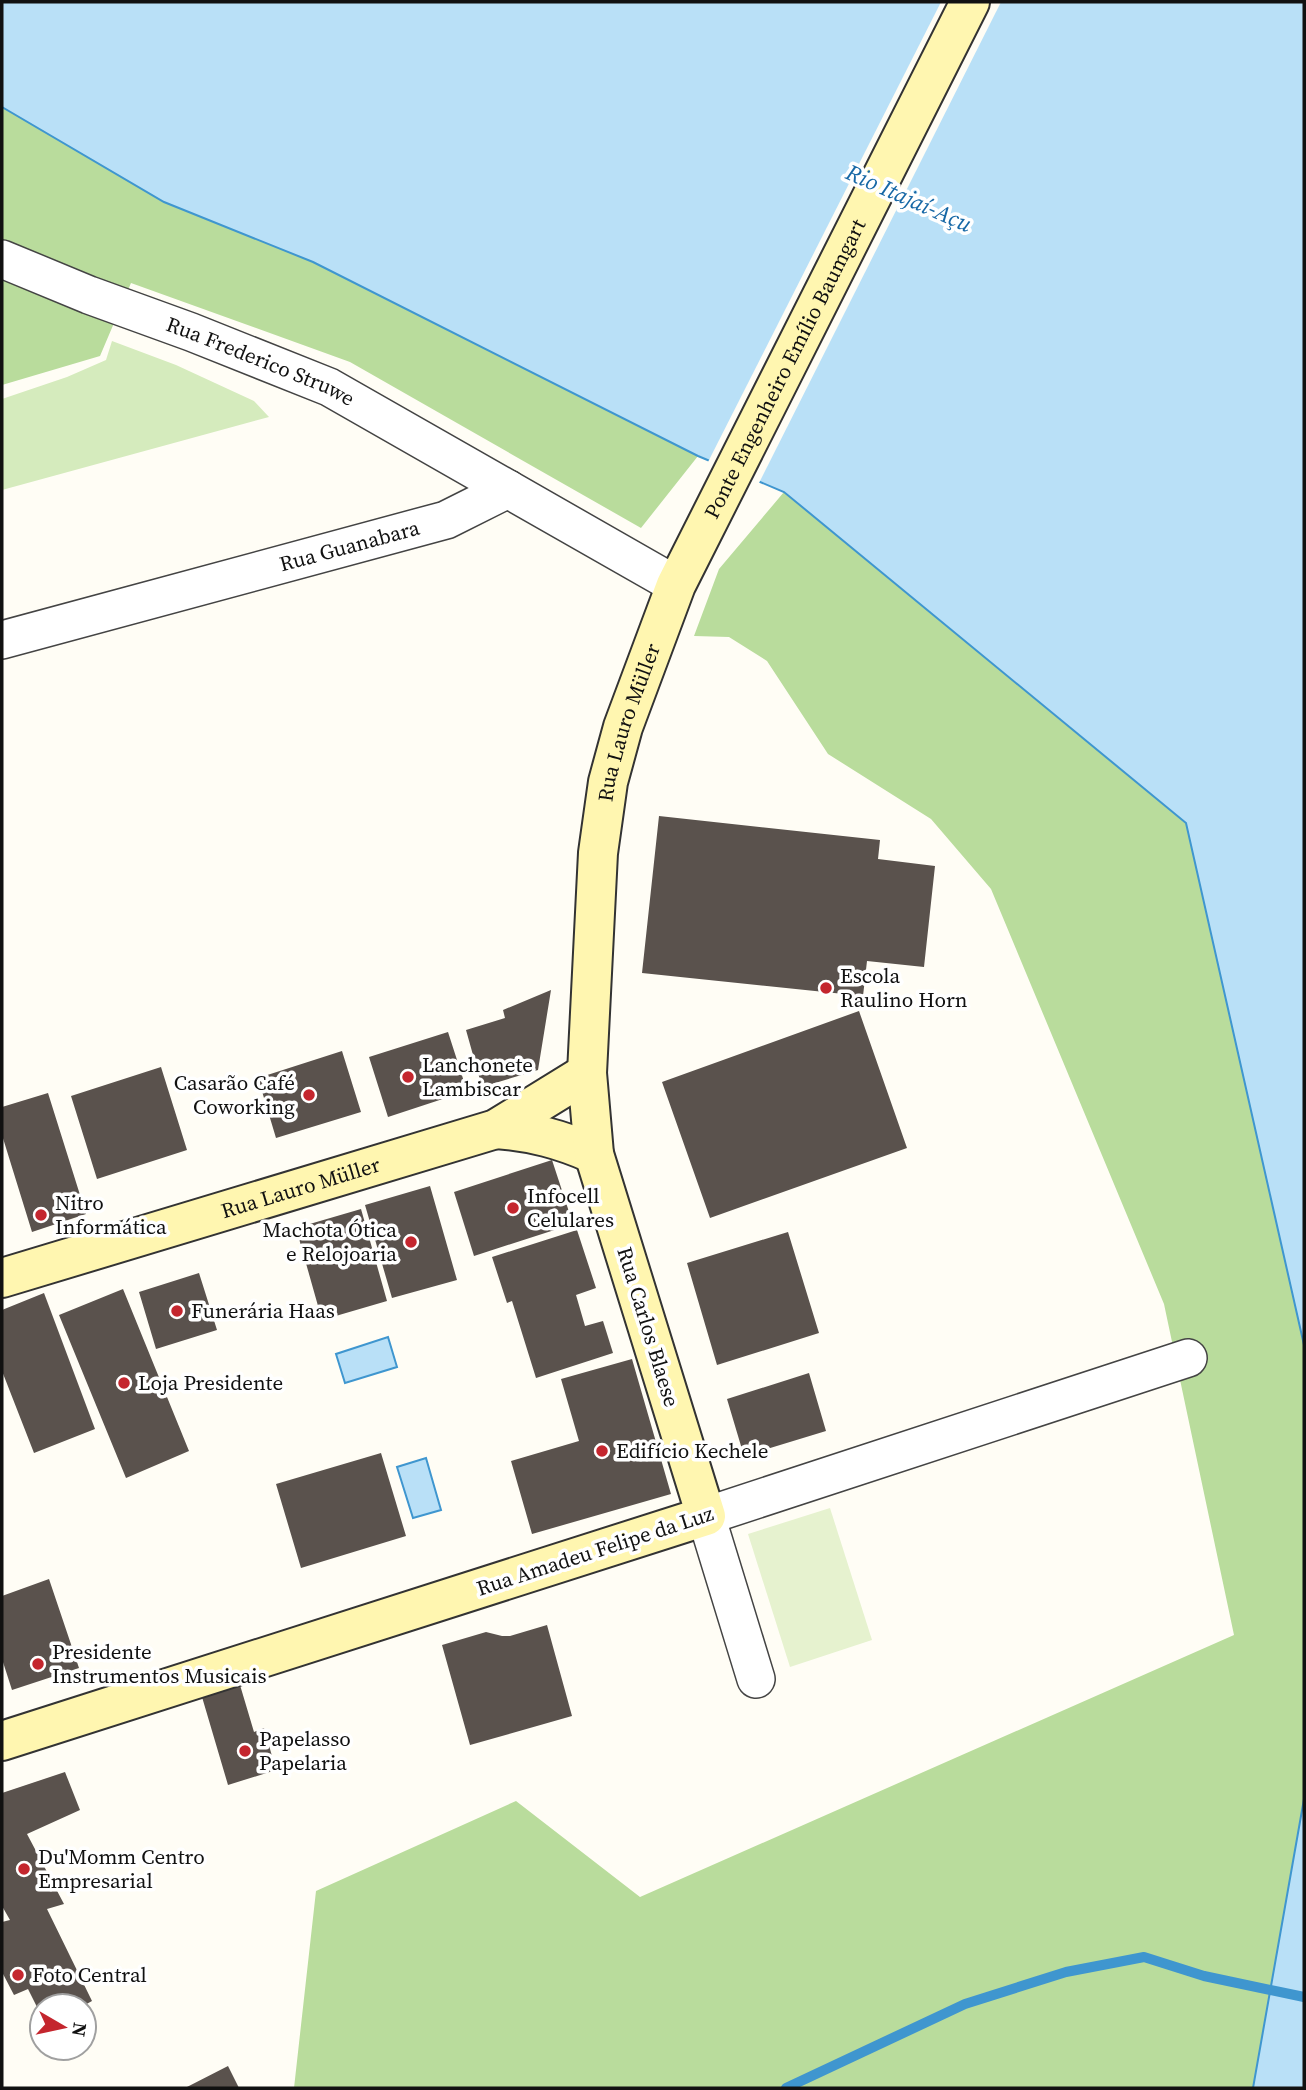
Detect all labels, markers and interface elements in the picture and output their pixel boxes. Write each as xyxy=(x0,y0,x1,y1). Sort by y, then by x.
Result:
water label: Rio Itajaí-Açu xyxy=(840,156,977,240)
street label: Ponte Engenheiro Emílio Baumgart xyxy=(697,214,872,523)
street label: Rua Frederico Struwe xyxy=(162,309,360,413)
street label: Rua Guanabara xyxy=(276,513,423,578)
street label: Rua Lauro Müller xyxy=(590,639,667,803)
place label: Escola Raulino Horn xyxy=(840,961,968,1014)
marker: Escola Raulino Horn xyxy=(818,980,834,996)
place label: Lanchonete Lambiscar xyxy=(422,1050,533,1103)
place label: Casarão Café Coworking xyxy=(174,1068,295,1121)
marker: Lanchonete Lambiscar xyxy=(400,1069,416,1085)
marker: Casarão Café Coworking xyxy=(301,1087,317,1103)
street label: Rua Lauro Müller xyxy=(217,1150,384,1225)
place label: Infocell Celulares xyxy=(527,1181,614,1234)
place label: Nitro Informática xyxy=(55,1188,167,1241)
marker: Infocell Celulares xyxy=(505,1200,521,1216)
marker: Nitro Informática xyxy=(33,1207,49,1223)
place label: Machota Ótica e Relojoaria xyxy=(263,1215,397,1268)
marker: Machota Ótica e Relojoaria xyxy=(403,1234,419,1250)
street label: Rua Carlos Blaese xyxy=(610,1243,687,1410)
place label: Funerária Haas xyxy=(191,1296,335,1325)
marker: Funerária Haas xyxy=(169,1303,185,1319)
place label: Loja Presidente xyxy=(138,1368,283,1397)
marker: Loja Presidente xyxy=(116,1375,132,1391)
place label: Edifício Kechele xyxy=(616,1436,768,1465)
marker: Edifício Kechele xyxy=(594,1443,610,1459)
street label: Rua Amadeu Felipe da Luz xyxy=(473,1498,717,1603)
place label: Presidente Instrumentos Musicais xyxy=(52,1637,267,1690)
marker: Presidente Instrumentos Musicais xyxy=(30,1656,46,1672)
place label: Papelasso Papelaria xyxy=(259,1724,351,1777)
marker: Papelasso Papelaria xyxy=(237,1743,253,1759)
place label: Du'Momm Centro Empresarial xyxy=(38,1842,205,1895)
marker: Du'Momm Centro Empresarial xyxy=(16,1861,32,1877)
place label: Foto Central xyxy=(32,1960,147,1989)
marker: Foto Central xyxy=(10,1967,26,1983)
north arrow xyxy=(28,1992,98,2062)
text: N xyxy=(66,2021,94,2039)

